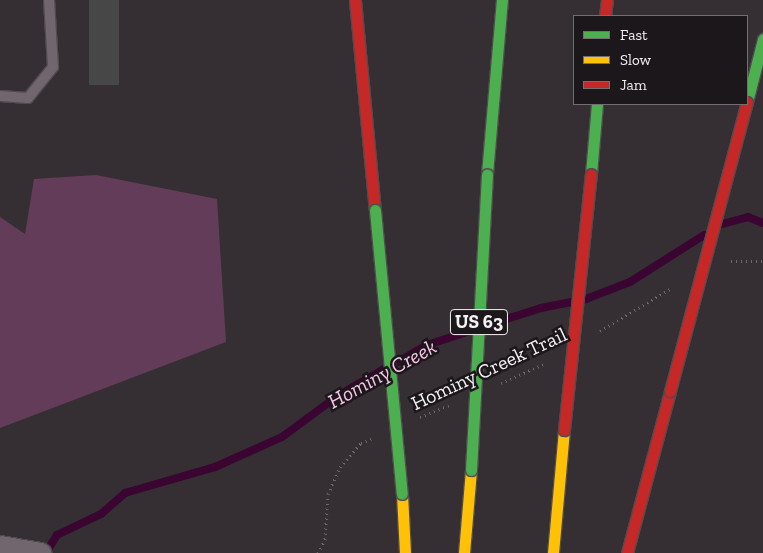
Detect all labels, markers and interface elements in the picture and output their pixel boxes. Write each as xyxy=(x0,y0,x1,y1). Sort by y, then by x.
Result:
legend xyxy=(573,15,748,105)
text: Fast xyxy=(620,26,648,44)
text: Slow xyxy=(620,51,651,69)
text: Jam xyxy=(620,76,647,94)
road number: US 63 xyxy=(449,306,509,338)
street label: Hominy Creek Trail xyxy=(407,322,571,416)
water label: Hominy Creek xyxy=(323,334,441,414)

